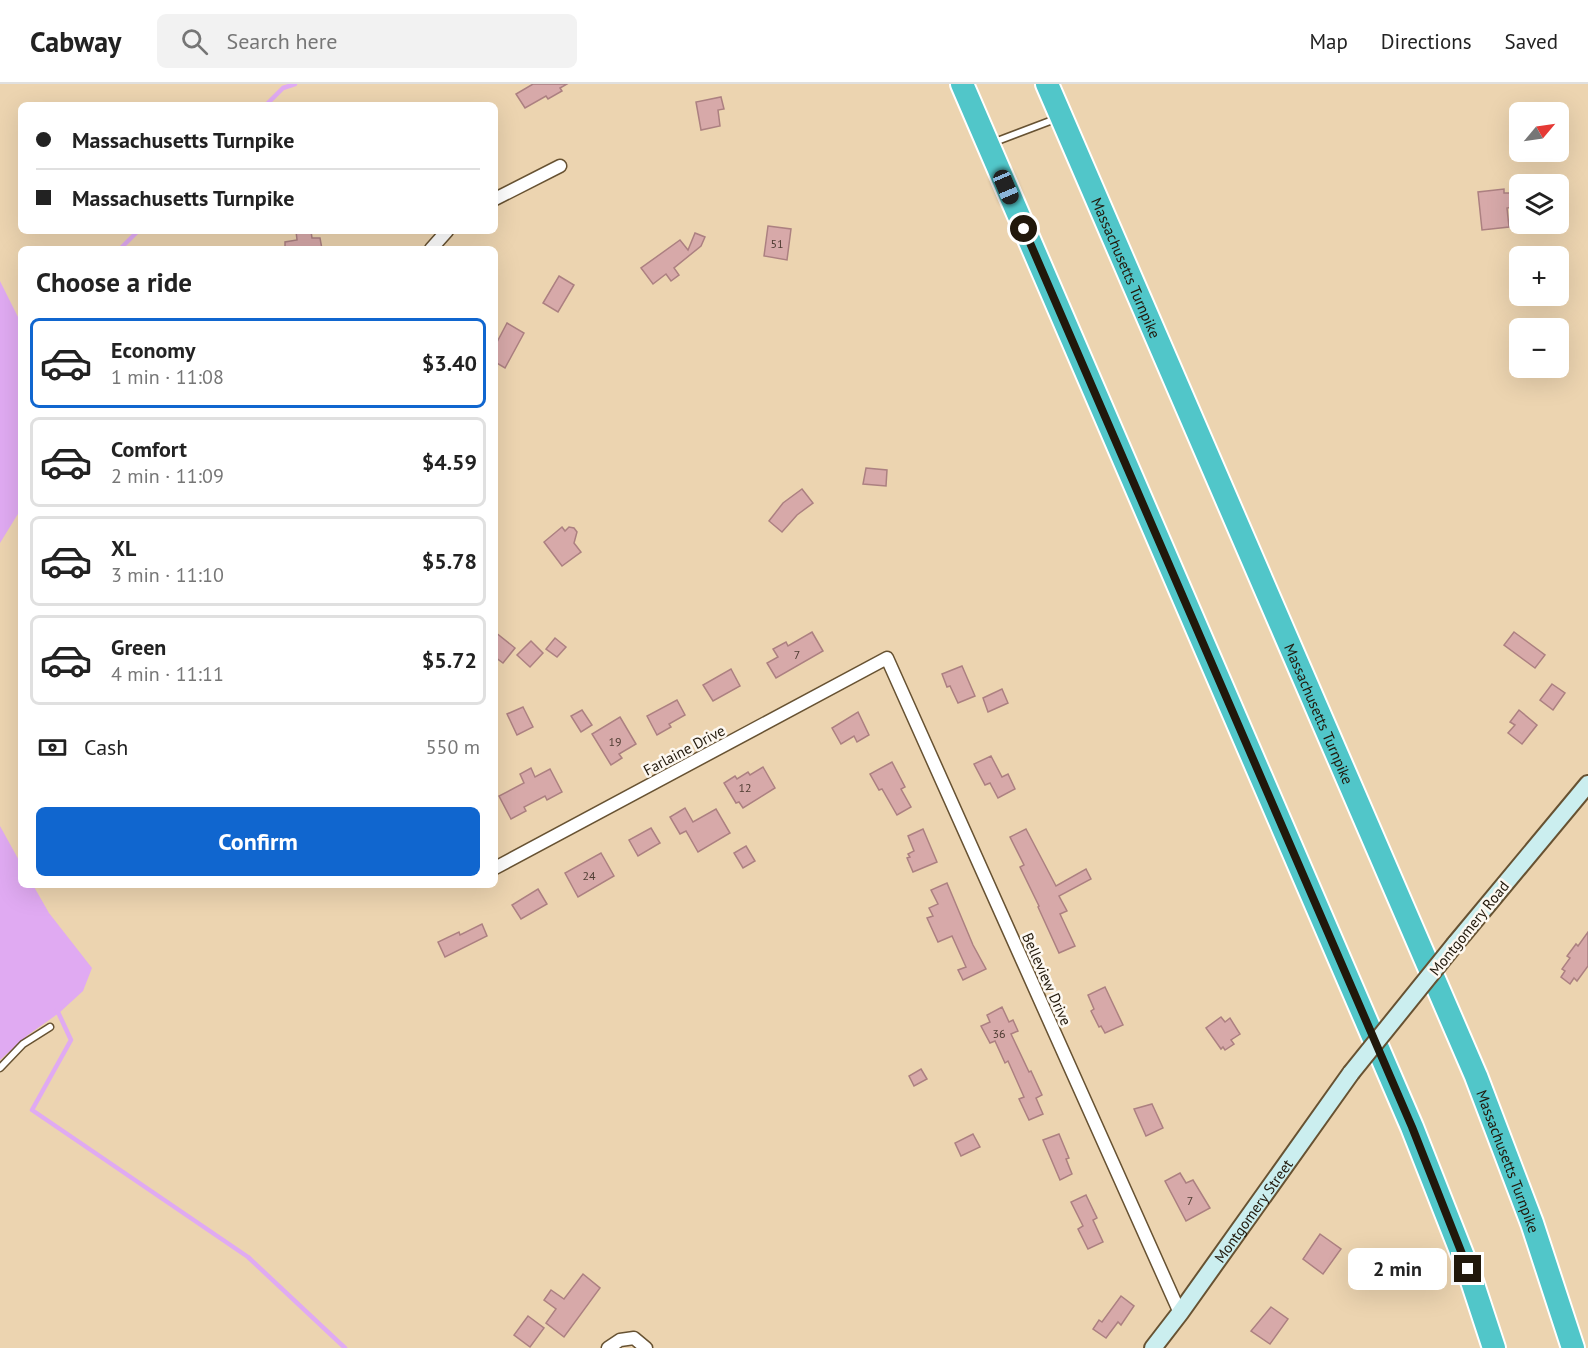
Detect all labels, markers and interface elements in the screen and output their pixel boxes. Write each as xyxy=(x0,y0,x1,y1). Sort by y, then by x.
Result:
search box xyxy=(157,14,577,68)
text: Cabway xyxy=(30,23,121,60)
icon: search xyxy=(178,25,211,58)
text: Search here xyxy=(226,27,337,55)
text: Map xyxy=(1309,28,1348,55)
text: Directions xyxy=(1381,28,1472,55)
text: Saved xyxy=(1505,28,1558,55)
north arrow xyxy=(1509,102,1569,162)
map controls xyxy=(1509,102,1569,378)
text: Massachusetts Turnpike xyxy=(72,126,294,154)
car xyxy=(991,167,1021,207)
button: layers xyxy=(1509,174,1569,234)
text: Massachusetts Turnpike xyxy=(72,184,294,212)
street label: Massachusetts Turnpike xyxy=(1088,194,1165,341)
route start xyxy=(1010,215,1037,242)
house number: 51 xyxy=(770,236,784,251)
button: + xyxy=(1509,246,1569,306)
text: Choose a ride xyxy=(36,265,192,299)
button: − xyxy=(1509,318,1569,378)
icon: car xyxy=(39,336,93,390)
text: Economy xyxy=(111,336,195,364)
text: $3.40 xyxy=(422,349,477,377)
text: 1 min · 11:08 xyxy=(111,364,224,390)
icon: car xyxy=(39,435,93,489)
text: Comfort xyxy=(111,435,187,463)
text: $4.59 xyxy=(422,448,477,476)
text: 2 min · 11:09 xyxy=(111,463,224,489)
icon: car xyxy=(39,534,93,588)
text: XL xyxy=(111,534,136,562)
text: $5.78 xyxy=(422,547,477,575)
text: 3 min · 11:10 xyxy=(111,562,224,588)
icon: car xyxy=(39,633,93,687)
text: Green xyxy=(111,633,166,661)
street label: Massachusetts Turnpike xyxy=(1281,640,1358,787)
text: $5.72 xyxy=(422,646,477,674)
house number: 7 xyxy=(794,647,800,662)
text: 4 min · 11:11 xyxy=(111,661,224,687)
street label: Farlaine Drive xyxy=(640,721,728,779)
icon: cash xyxy=(36,731,69,764)
text: Cash xyxy=(84,733,128,761)
text: 550 m xyxy=(426,734,480,760)
house number: 19 xyxy=(608,734,622,749)
house number: 12 xyxy=(738,780,752,795)
button: Confirm xyxy=(36,807,480,876)
house number: 24 xyxy=(582,868,596,883)
street label: Montgomery Road xyxy=(1425,877,1513,979)
street label: Belleview Drive xyxy=(1018,930,1076,1028)
house number: 36 xyxy=(992,1026,1006,1041)
street label: Massachusetts Turnpike xyxy=(1473,1087,1544,1235)
street label: Montgomery Street xyxy=(1210,1155,1296,1266)
house number: 7 xyxy=(1187,1193,1193,1208)
callout: 2 min xyxy=(1348,1248,1447,1290)
route end xyxy=(1454,1255,1481,1282)
text: 2 min xyxy=(1373,1256,1422,1282)

